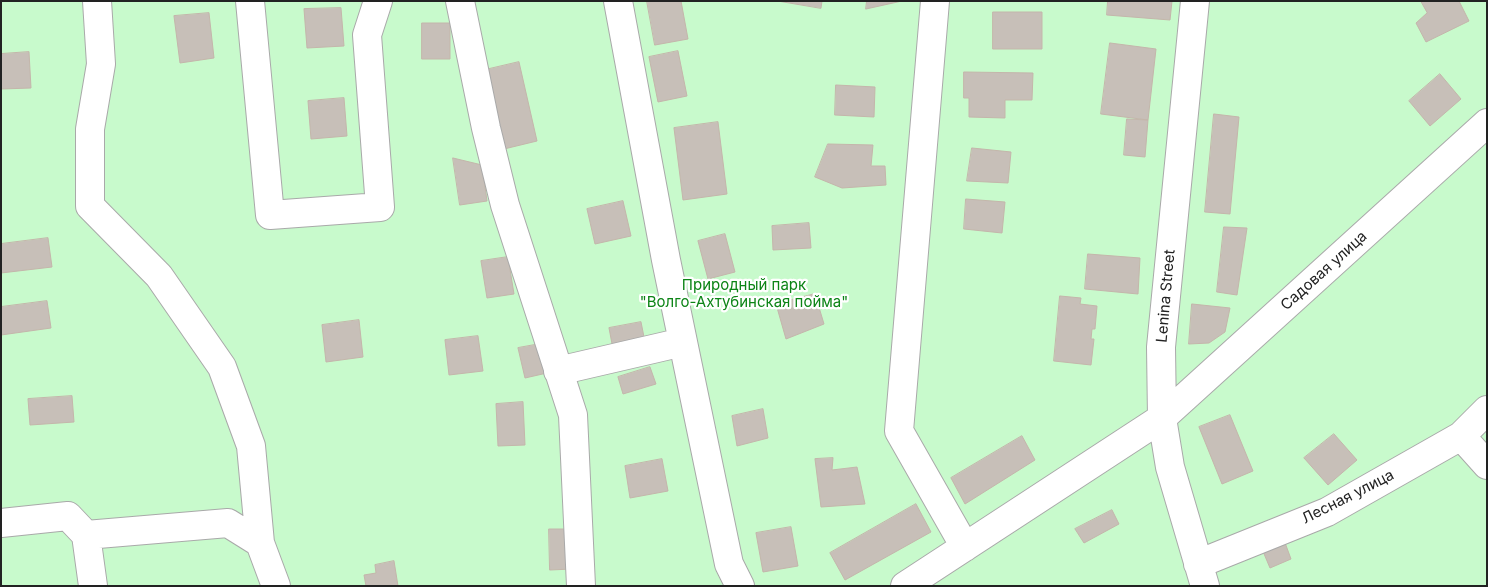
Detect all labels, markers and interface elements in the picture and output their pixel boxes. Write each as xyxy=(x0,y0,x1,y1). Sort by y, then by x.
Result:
street label: Садовая улица xyxy=(1277,228,1371,314)
street label: Lenina Street xyxy=(1153,249,1179,343)
park label: Природный парк "Волго-Ахтубинская пойма" xyxy=(640,276,848,311)
street label: Лесная улица xyxy=(1299,466,1397,528)

